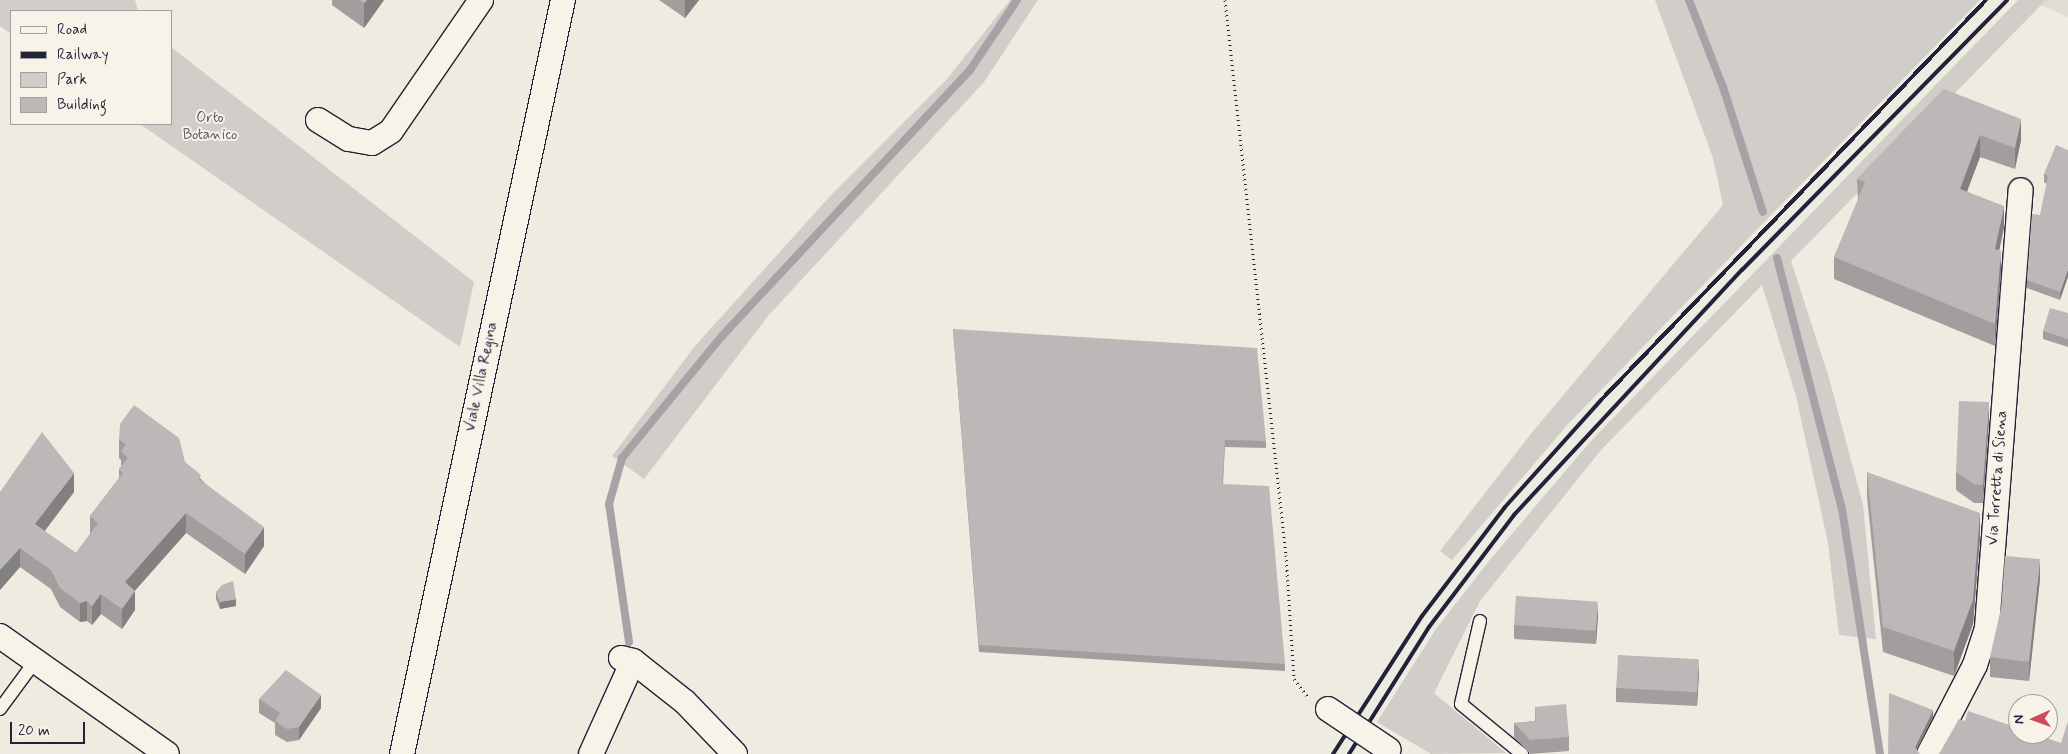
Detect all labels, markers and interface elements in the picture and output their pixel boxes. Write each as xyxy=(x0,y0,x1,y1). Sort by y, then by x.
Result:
legend xyxy=(10,10,172,125)
text: Road xyxy=(57,20,87,40)
text: Railway xyxy=(57,45,109,65)
text: Park xyxy=(57,70,87,90)
text: Building xyxy=(57,95,107,115)
park label: Orto Botanico xyxy=(183,109,237,144)
street label: Viale Villa Regina xyxy=(461,320,503,434)
street label: Via Torretta di Siena xyxy=(1984,410,2012,546)
north arrow xyxy=(2008,694,2058,744)
scale bar xyxy=(12,712,88,744)
text: N xyxy=(2010,715,2028,724)
text: 20 m xyxy=(18,721,50,741)

